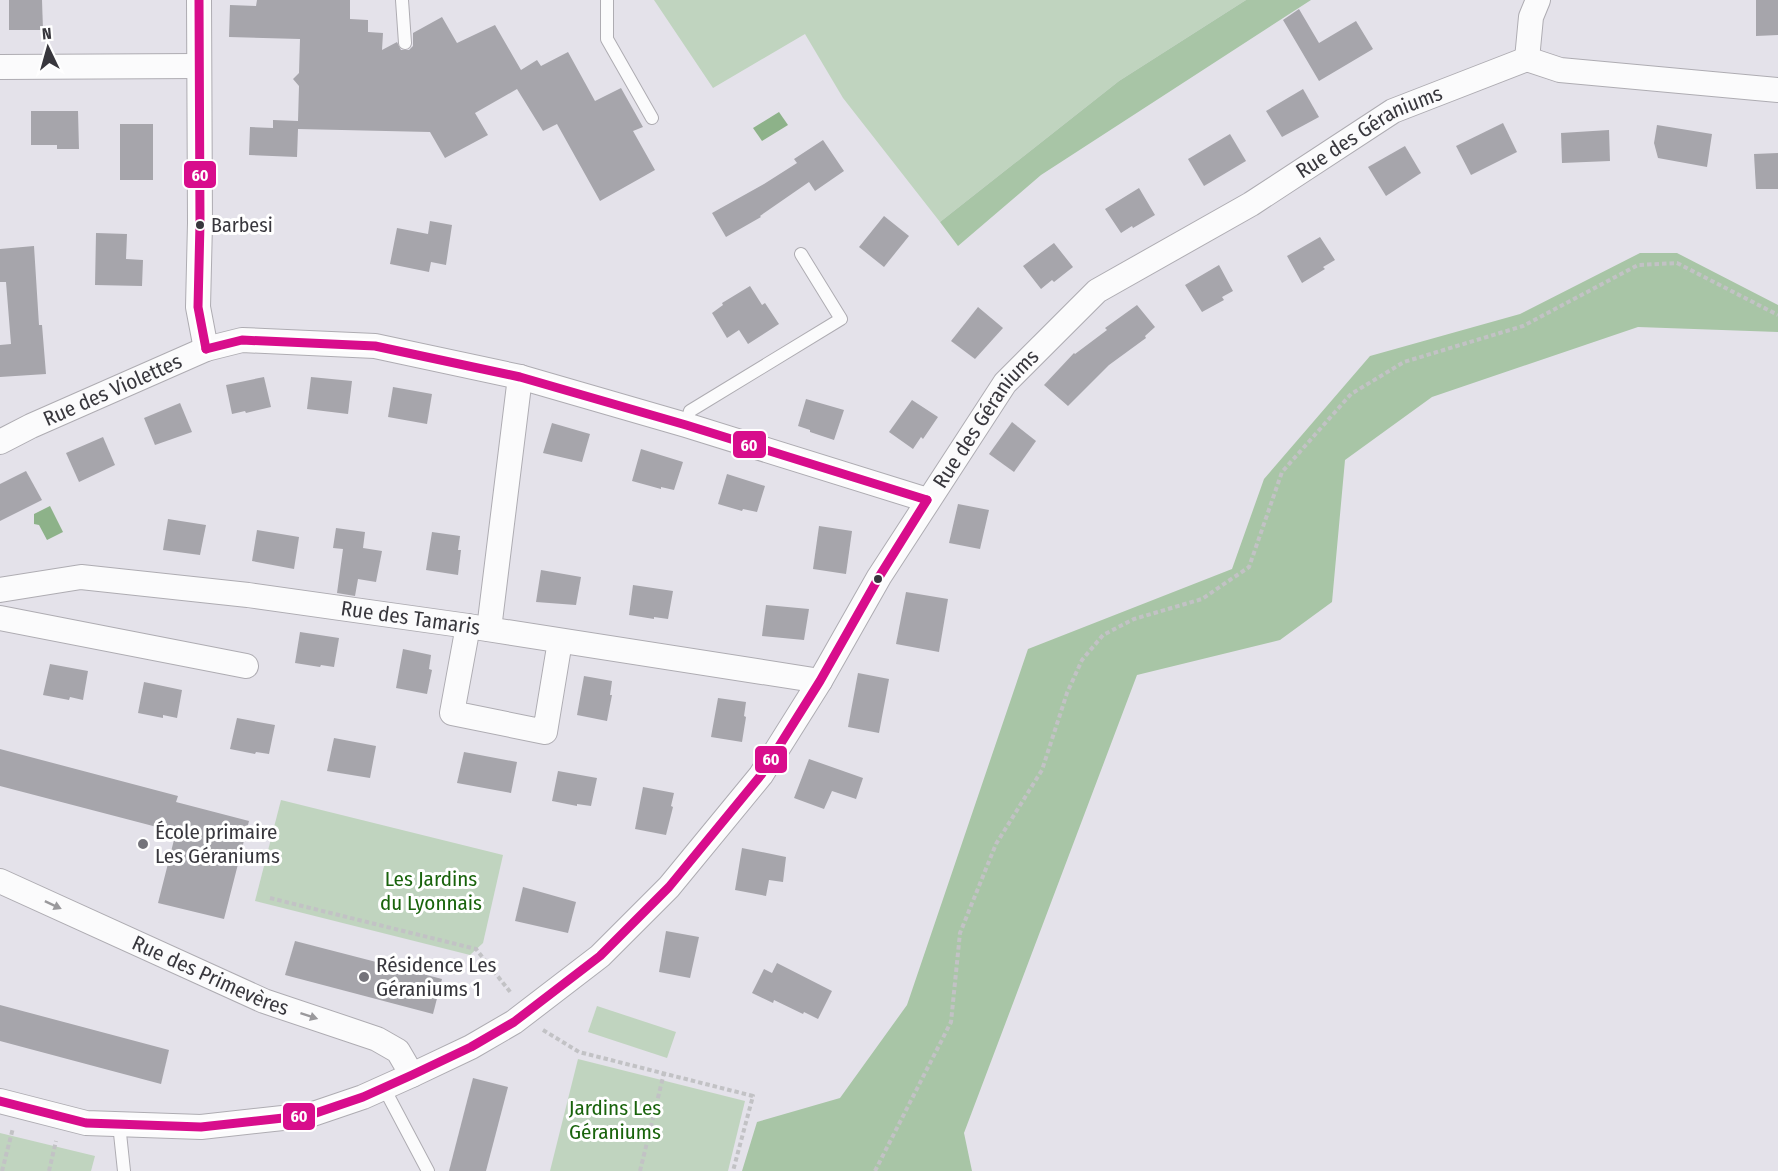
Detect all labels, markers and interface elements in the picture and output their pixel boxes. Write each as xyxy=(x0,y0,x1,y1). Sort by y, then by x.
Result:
north arrow xyxy=(18,18,78,78)
text: N xyxy=(41,24,52,43)
street label: Rue des Géraniums xyxy=(1291,80,1446,184)
line badge: 60 xyxy=(183,160,217,189)
text: 60 xyxy=(191,166,209,185)
place label: Barbesi xyxy=(211,213,273,237)
marker: Barbesi xyxy=(194,219,206,231)
street label: Rue des Géraniums xyxy=(927,344,1044,493)
street label: Rue des Violettes xyxy=(39,348,186,432)
line badge: 60 xyxy=(732,430,767,459)
text: 60 xyxy=(740,436,758,455)
unlabelled marker xyxy=(872,573,884,585)
street label: Rue des Tamaris xyxy=(339,595,482,641)
line badge: 60 xyxy=(754,745,788,774)
text: 60 xyxy=(762,750,780,769)
place label: École primaire Les Géraniums xyxy=(155,819,280,869)
marker: École primaire Les Géraniums xyxy=(136,837,150,851)
park label: Les Jardins du Lyonnais xyxy=(380,866,482,916)
one-way arrow xyxy=(45,900,63,910)
street label: Rue des Primevères xyxy=(128,930,292,1021)
place label: Résidence Les Géraniums 1 xyxy=(376,952,497,1002)
marker: Résidence Les Géraniums 1 xyxy=(357,970,371,984)
one-way arrow xyxy=(300,1012,318,1021)
park label: Jardins Les Géraniums xyxy=(569,1095,661,1145)
line badge: 60 xyxy=(282,1102,316,1131)
text: 60 xyxy=(290,1107,308,1126)

